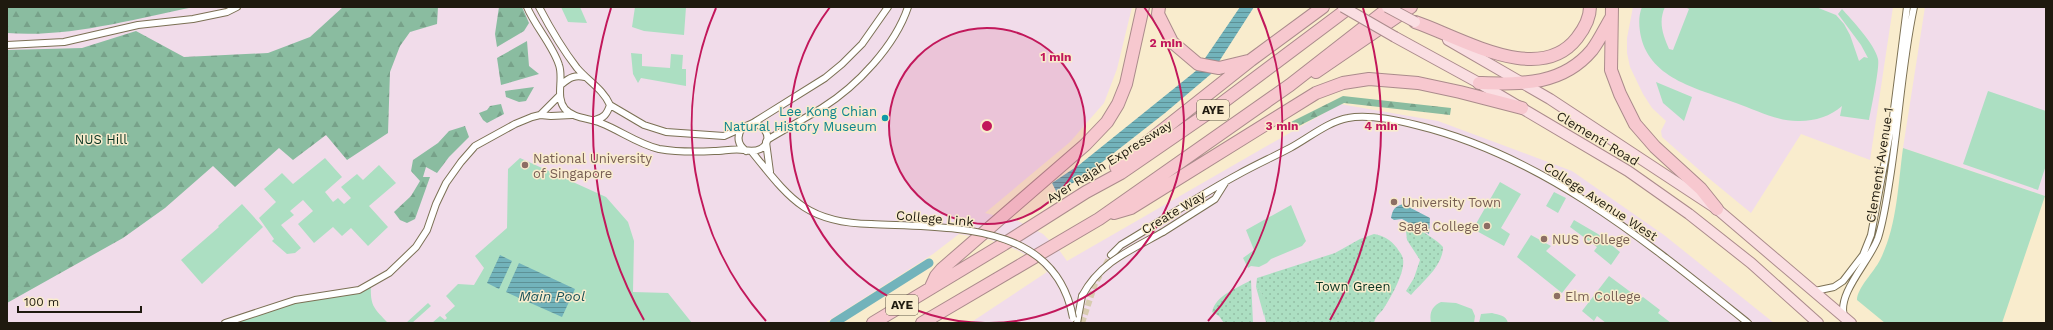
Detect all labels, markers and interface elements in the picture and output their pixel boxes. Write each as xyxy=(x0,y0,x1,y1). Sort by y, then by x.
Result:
text: 2 min xyxy=(1150,36,1182,50)
text: 1 min xyxy=(1041,50,1071,64)
road number: AYE xyxy=(1197,100,1229,120)
place label: Lee Kong Chian Natural History Museum xyxy=(724,104,877,134)
street label: Clementi Avenue 1 xyxy=(1863,106,1896,224)
street label: Clementi Road xyxy=(1554,108,1642,169)
marker: Lee Kong Chian Natural History Museum xyxy=(880,113,890,123)
street label: Ayer Rajah Expressway xyxy=(1044,117,1175,206)
centre of rings xyxy=(980,119,994,133)
text: 3 min xyxy=(1266,119,1298,133)
text: 4 min xyxy=(1364,119,1398,133)
park label: NUS Hill xyxy=(75,132,127,147)
place label: National University of Singapore xyxy=(533,151,652,181)
street label: College Avenue West xyxy=(1541,159,1661,244)
marker: National University of Singapore xyxy=(520,160,530,170)
street label: Create Way xyxy=(1139,187,1208,237)
place label: University Town xyxy=(1402,195,1501,210)
marker: University Town xyxy=(1389,197,1399,207)
street label: College Link xyxy=(896,208,975,229)
place label: Saga College xyxy=(1398,219,1479,234)
marker: Saga College xyxy=(1482,221,1492,231)
place label: NUS College xyxy=(1552,232,1630,247)
marker: NUS College xyxy=(1539,234,1549,244)
park label: Town Green xyxy=(1316,279,1390,294)
scale bar xyxy=(18,288,141,314)
water label: Main Pool xyxy=(519,288,585,304)
place label: Elm College xyxy=(1565,289,1641,304)
marker: Elm College xyxy=(1552,291,1562,301)
text: 100 m xyxy=(24,295,59,309)
road number: AYE xyxy=(886,295,918,315)

